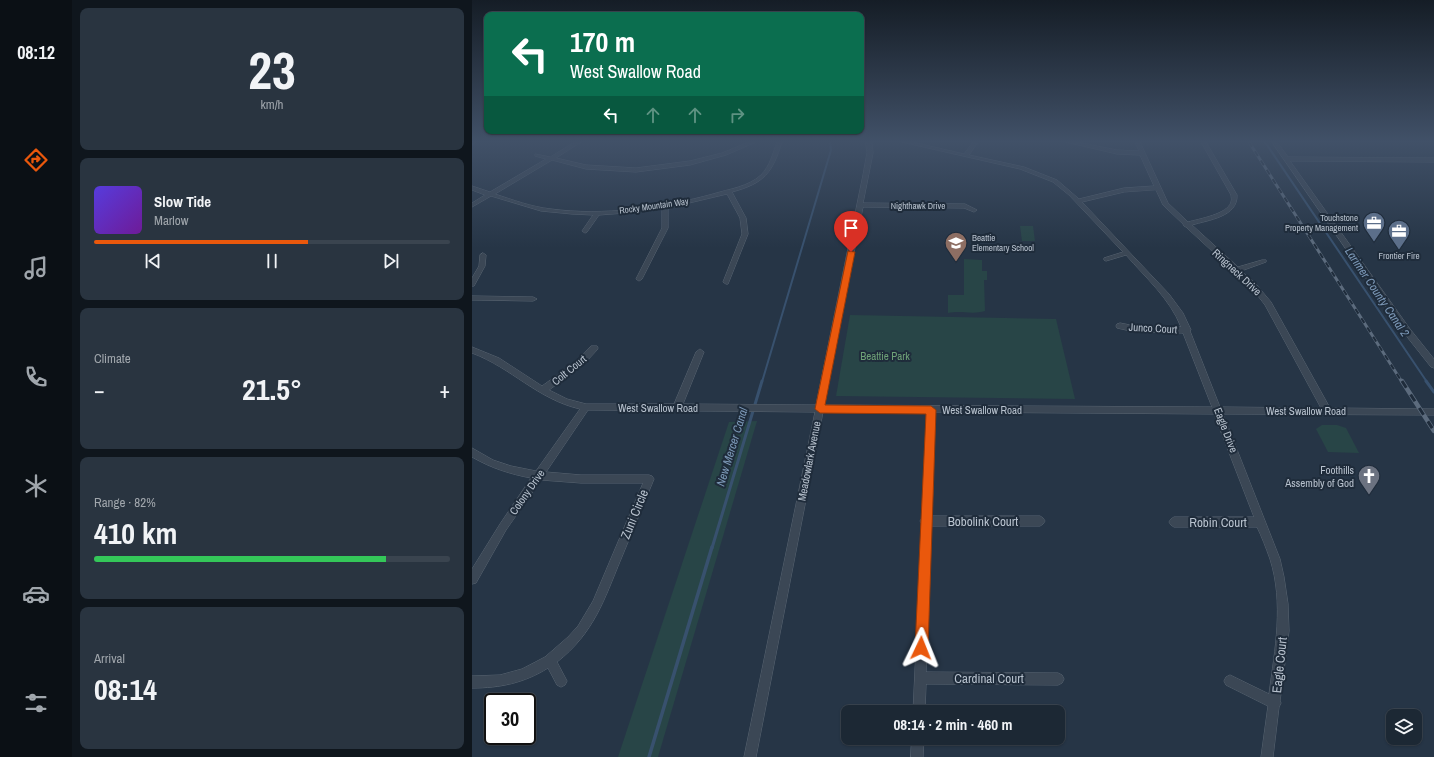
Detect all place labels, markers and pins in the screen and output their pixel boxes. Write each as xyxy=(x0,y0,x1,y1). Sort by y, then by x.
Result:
office icon: Touchstone Property Management xyxy=(1361,210,1387,243)
pin xyxy=(834,211,868,252)
place label: Touchstone Property Management xyxy=(1285,212,1358,234)
office icon: Frontier Fire xyxy=(1386,218,1412,251)
school or university icon: Beattie Elementary School xyxy=(943,230,969,263)
place label: Beattie Elementary School xyxy=(972,232,1034,254)
place label: Frontier Fire xyxy=(1378,250,1420,262)
place label: Foothills Assembly of God xyxy=(1284,463,1354,490)
church icon: Foothills Assembly of God xyxy=(1356,463,1382,496)

